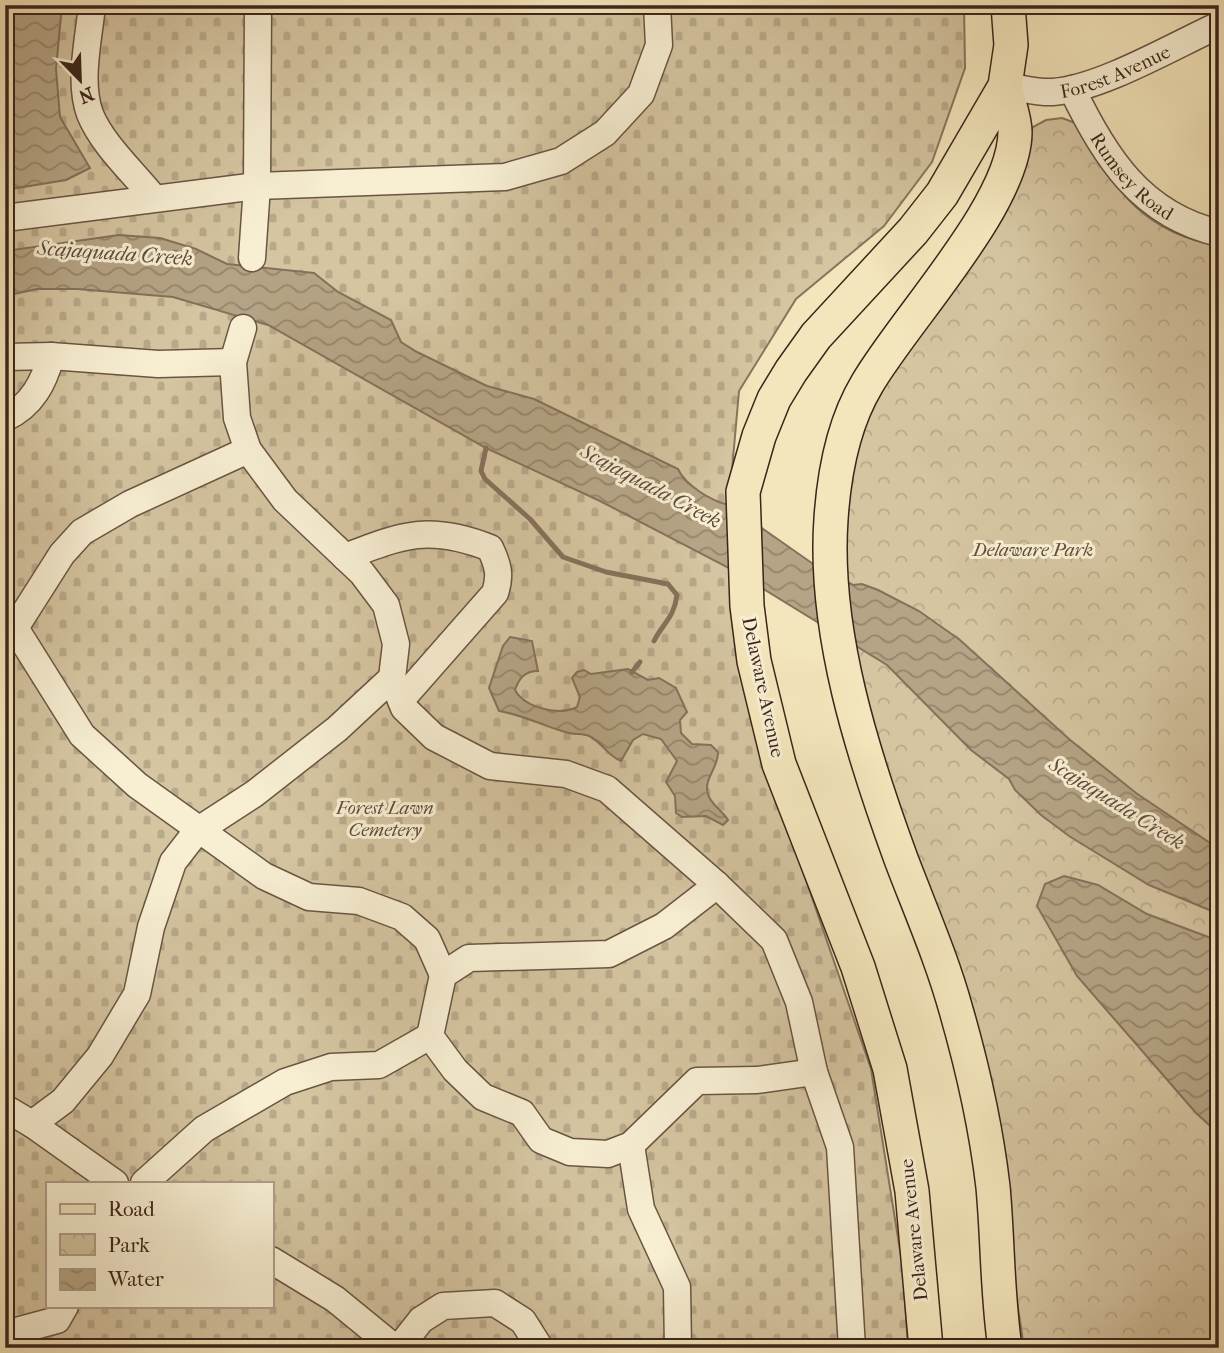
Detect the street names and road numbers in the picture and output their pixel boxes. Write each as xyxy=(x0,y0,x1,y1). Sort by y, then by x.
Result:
street label: Forest Avenue xyxy=(1059,41,1174,103)
street label: Rumsey Road xyxy=(1085,129,1178,226)
street label: Delaware Avenue xyxy=(737,615,789,759)
street label: Delaware Avenue xyxy=(896,1158,932,1302)

